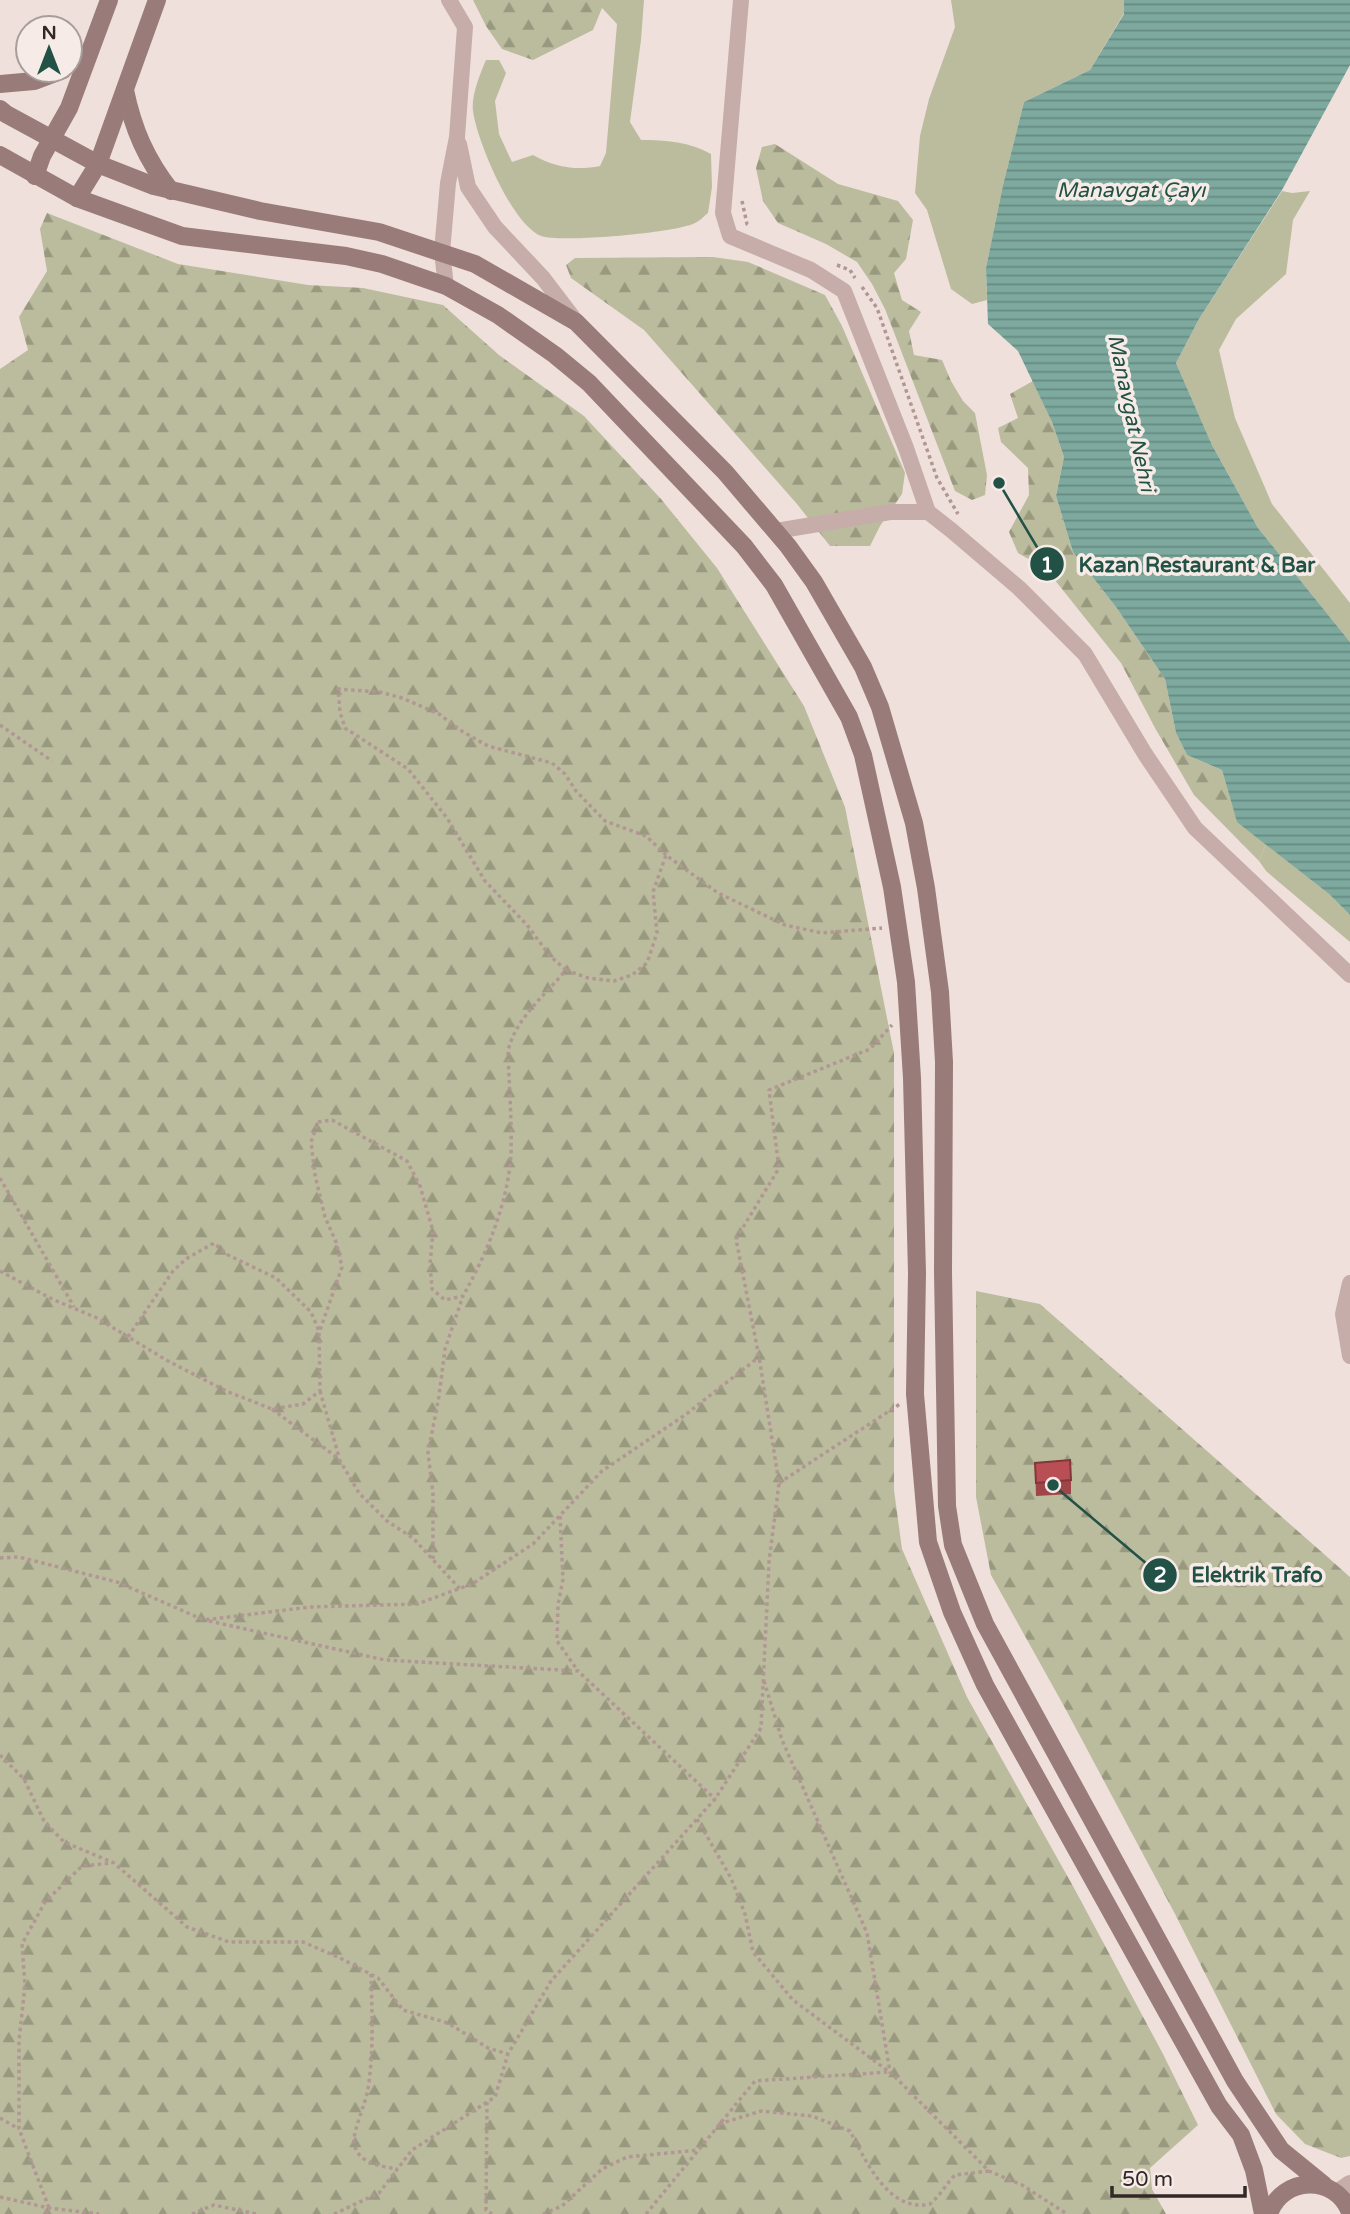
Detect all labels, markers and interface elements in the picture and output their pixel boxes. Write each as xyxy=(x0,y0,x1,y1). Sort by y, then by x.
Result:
north arrow xyxy=(14,14,84,84)
text: N xyxy=(41,22,57,44)
water label: Manavgat Çayı xyxy=(1057,178,1207,203)
water label: Manavgat Nehri xyxy=(1102,332,1160,497)
callout: Kazan Restaurant & Bar xyxy=(1030,543,1330,585)
text: 1 xyxy=(1040,553,1054,578)
text: Kazan Restaurant & Bar xyxy=(1079,553,1316,578)
callout: Elektrik Trafo xyxy=(1143,1554,1337,1596)
text: 2 xyxy=(1153,1563,1167,1588)
text: Elektrik Trafo xyxy=(1191,1563,1323,1588)
scale bar xyxy=(1112,2154,1245,2198)
text: 50 m xyxy=(1122,2167,1173,2192)

